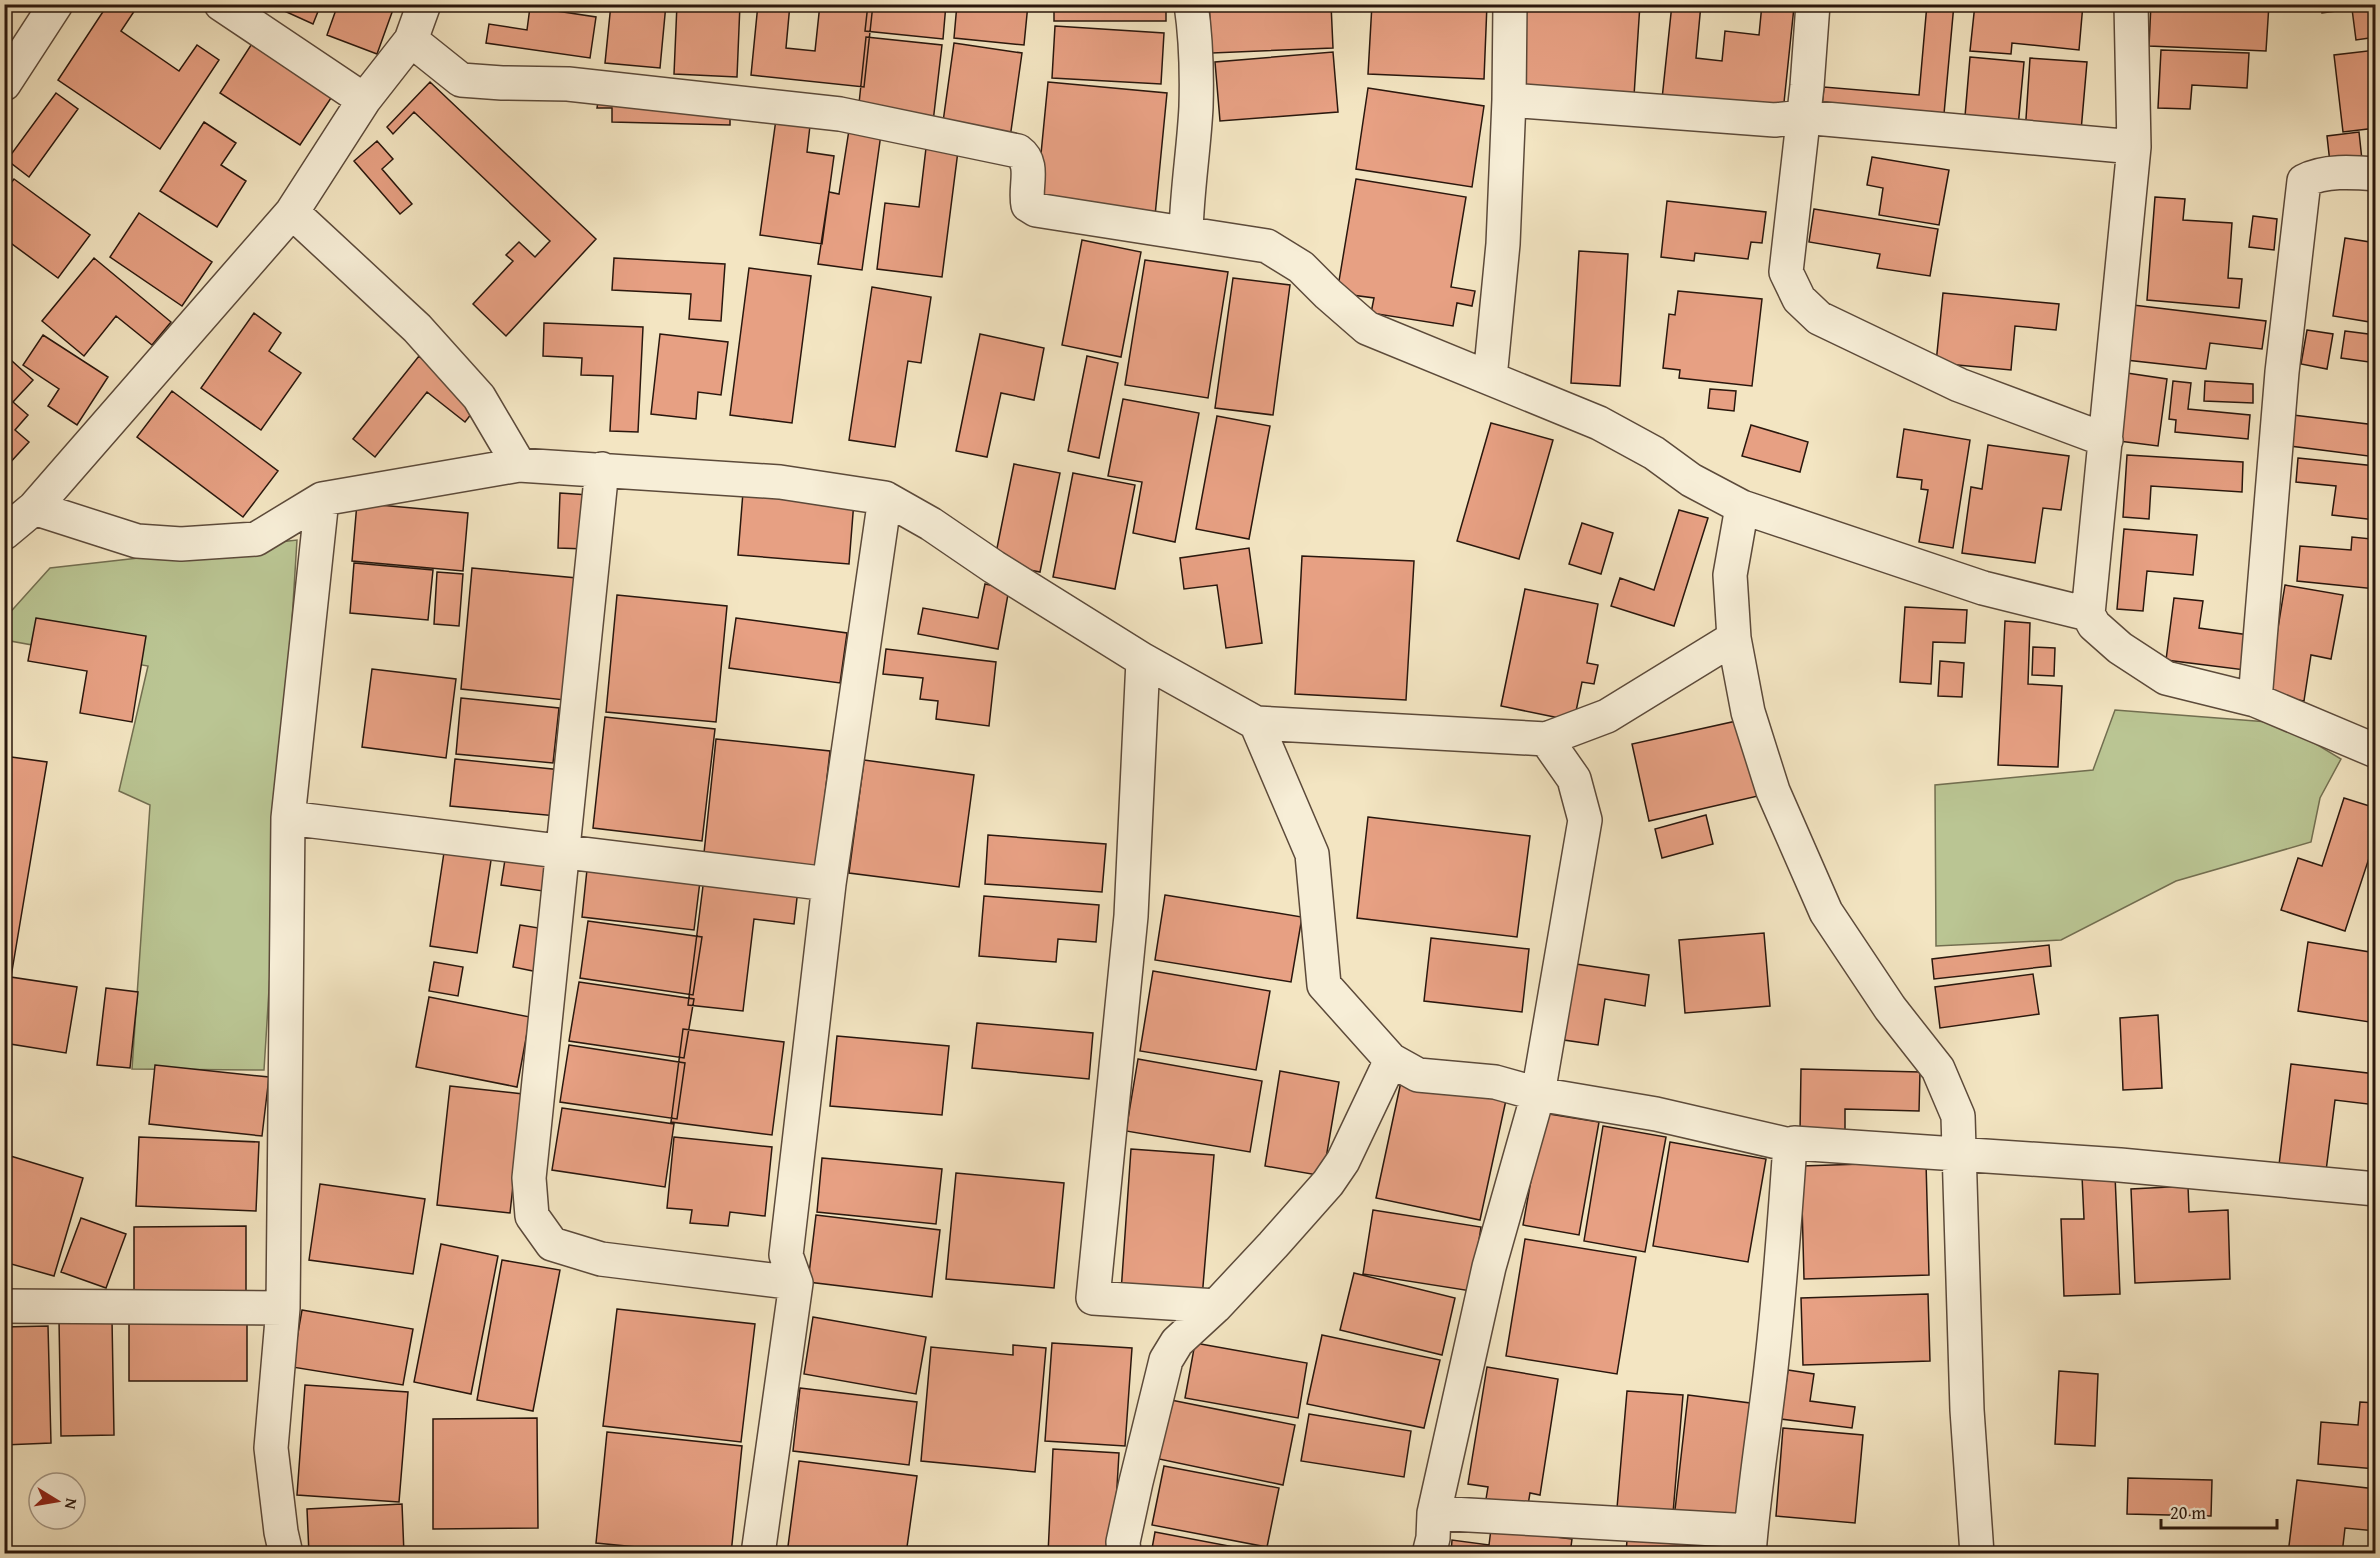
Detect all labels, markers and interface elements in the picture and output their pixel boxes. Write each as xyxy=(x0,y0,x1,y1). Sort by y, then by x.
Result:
north arrow xyxy=(27,1471,87,1531)
scale bar xyxy=(2161,1492,2276,1530)
text: N xyxy=(59,1496,85,1512)
text: 20 m xyxy=(2170,1499,2206,1526)

